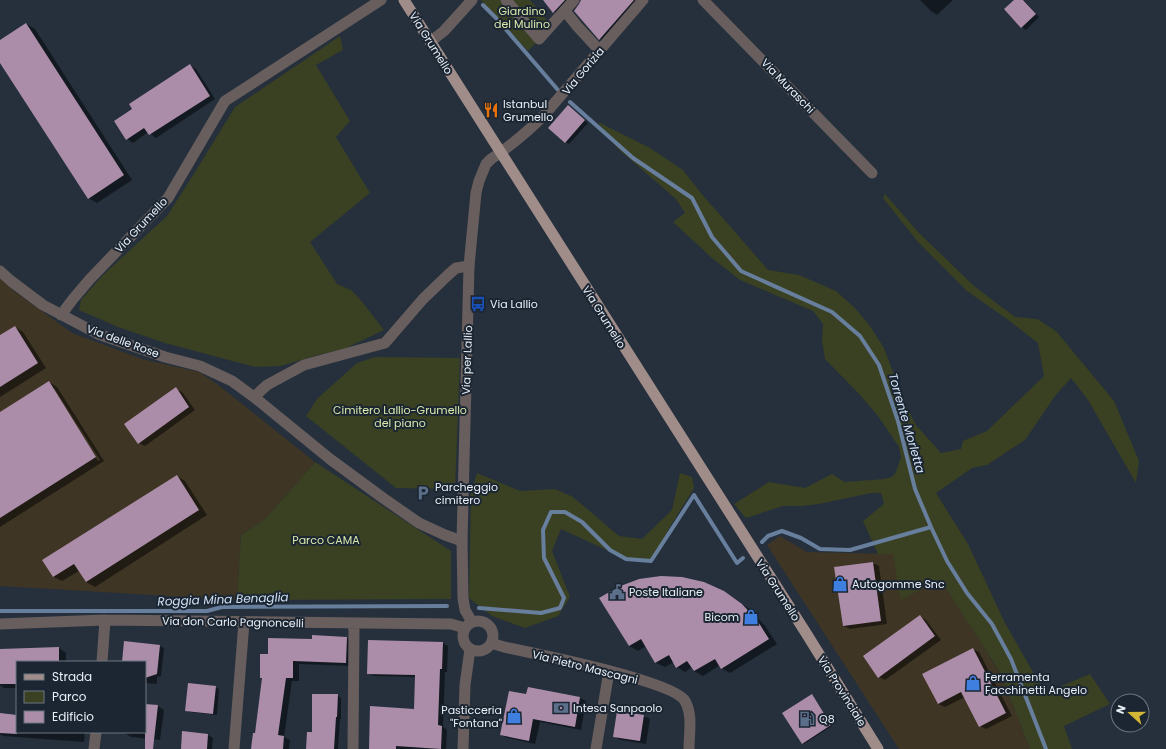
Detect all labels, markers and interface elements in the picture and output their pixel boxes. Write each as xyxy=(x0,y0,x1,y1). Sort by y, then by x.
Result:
park label: Giardino del Mulino xyxy=(494,3,550,32)
street label: Via Grumello xyxy=(405,9,457,77)
street label: Via Gorizia xyxy=(558,44,608,98)
street label: Via Muraschi xyxy=(758,55,819,117)
place label: Istanbul Grumello xyxy=(503,96,553,125)
restaurant icon: Istanbul Grumello xyxy=(482,101,500,119)
street label: Via Grumello xyxy=(111,194,171,256)
street label: Via Grumello xyxy=(578,283,630,351)
bus stop icon: Via Lallio xyxy=(469,295,487,313)
place label: Via Lallio xyxy=(490,296,538,312)
street label: Via delle Rose xyxy=(84,320,162,362)
street label: Via per Lallio xyxy=(458,325,476,395)
water label: Torrente Morletta xyxy=(885,371,929,475)
park label: Cimitero Lallio-Grumello del piano xyxy=(333,402,467,431)
place label: Parcheggio cimitero xyxy=(435,479,498,508)
parking icon: Parcheggio cimitero xyxy=(414,484,432,502)
park label: Parco CAMA xyxy=(292,532,360,548)
street label: Via Grumello xyxy=(752,556,804,624)
shop icon: Autogomme Snc xyxy=(831,575,849,593)
place label: Autogomme Snc xyxy=(852,576,945,592)
public building icon: Poste Italiane xyxy=(608,583,626,601)
place label: Poste Italiane xyxy=(629,584,703,600)
water label: Roggia Mina Benaglia xyxy=(157,588,289,610)
shop icon: Bicom xyxy=(742,608,760,626)
place label: Bicom xyxy=(705,609,739,625)
street label: Via don Carlo Pagnoncelli xyxy=(162,613,304,631)
street label: Via Pietro Mascagni xyxy=(530,646,640,688)
street label: Via Provinciale xyxy=(814,653,870,729)
legend xyxy=(16,661,146,733)
text: Strada xyxy=(52,668,92,685)
place label: Ferramenta Facchinetti Angelo xyxy=(985,669,1087,698)
shop icon: Ferramenta Facchinetti Angelo xyxy=(964,674,982,692)
text: Parco xyxy=(52,688,87,705)
north arrow xyxy=(1110,693,1150,733)
bank icon: Intesa Sanpaolo xyxy=(552,699,570,717)
place label: Intesa Sanpaolo xyxy=(573,700,662,716)
place label: Pasticceria "Fontana" xyxy=(441,702,502,731)
text: N xyxy=(1112,703,1130,716)
shop icon: Pasticceria "Fontana" xyxy=(505,707,523,725)
text: Edificio xyxy=(52,708,94,725)
fuel station icon: Q8 xyxy=(798,710,816,728)
place label: Q8 xyxy=(819,711,835,727)

